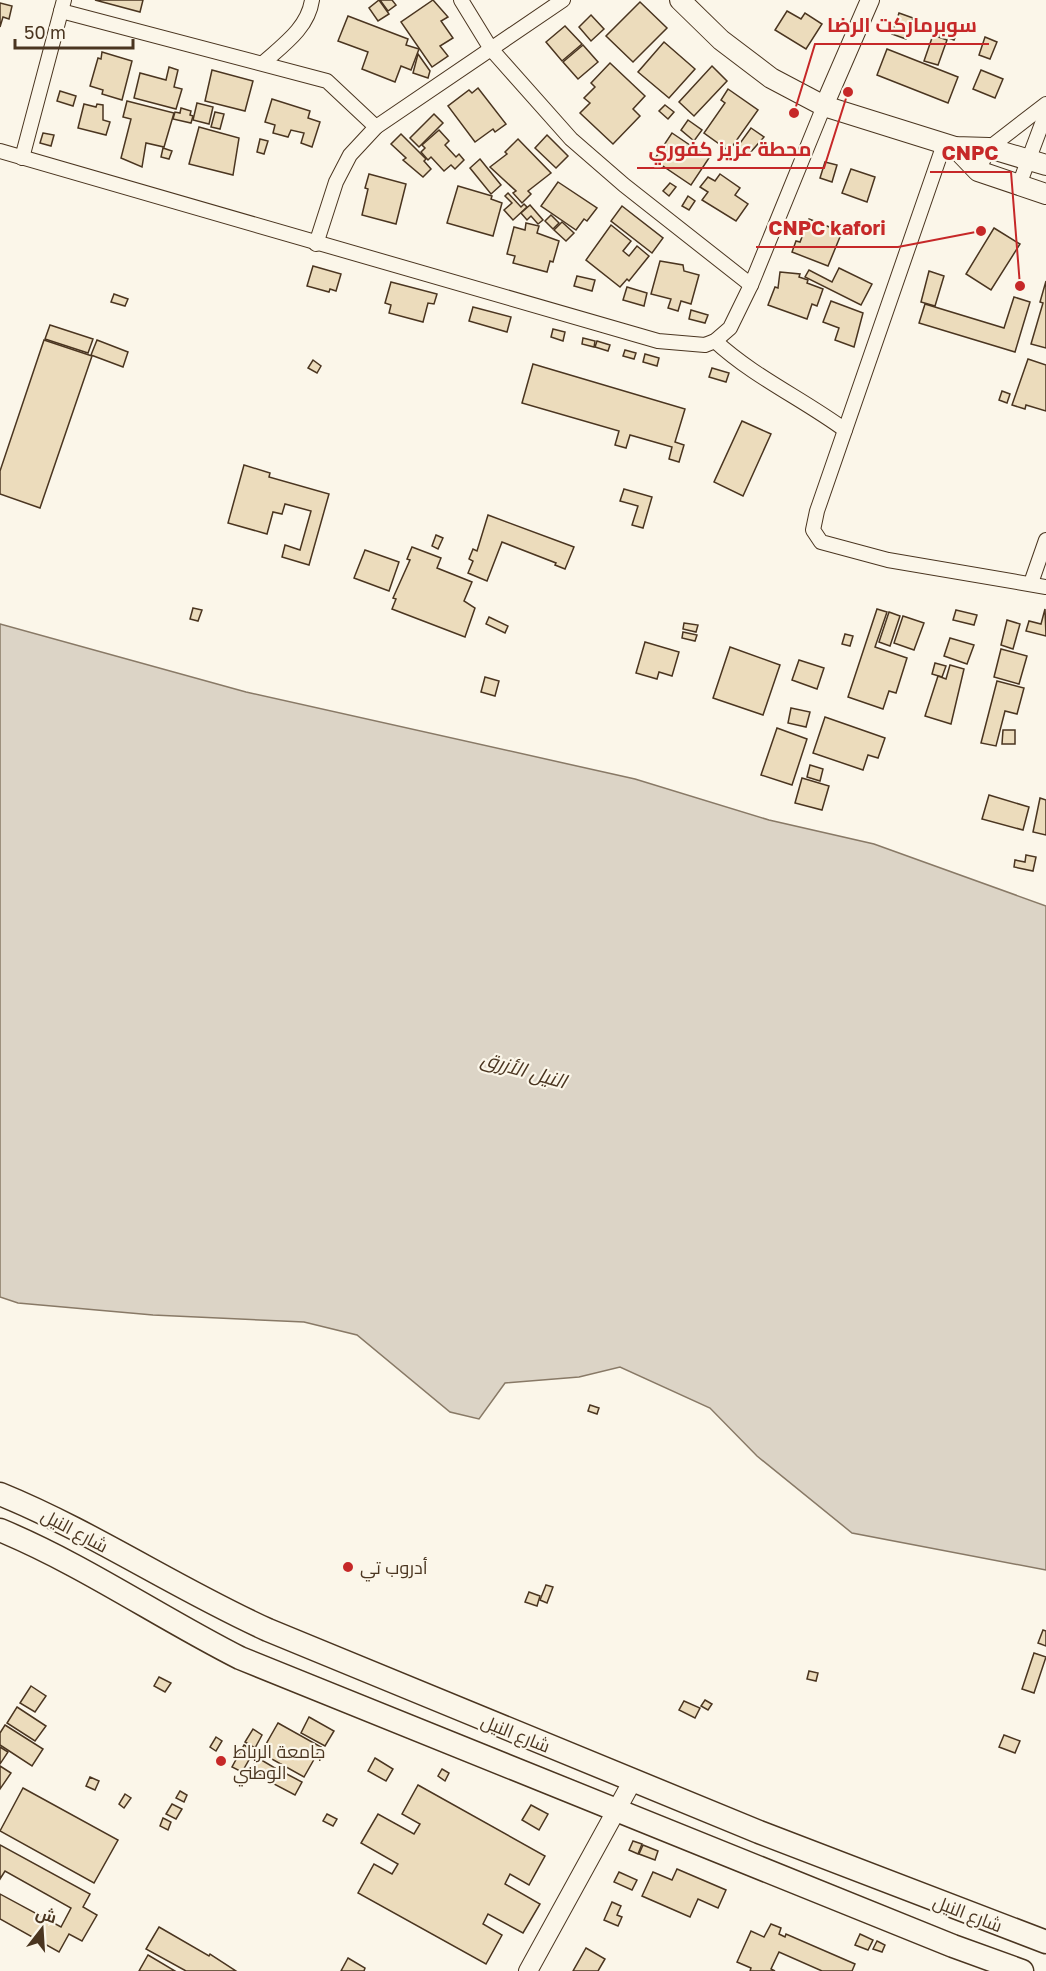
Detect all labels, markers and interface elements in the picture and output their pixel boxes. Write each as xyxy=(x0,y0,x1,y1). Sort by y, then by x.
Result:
callout: سوبرماركت الرضا xyxy=(815,6,989,44)
scale bar xyxy=(15,12,134,50)
text: سوبرماركت الرضا xyxy=(827,12,977,37)
text: 50 m xyxy=(24,21,66,43)
callout: محطة عزيز كفوري xyxy=(637,130,824,168)
callout: CNPC xyxy=(930,134,1011,172)
text: محطة عزيز كفوري xyxy=(648,136,812,165)
text: CNPC xyxy=(942,140,999,164)
callout: CNPC kafori xyxy=(756,209,898,247)
text: CNPC kafori xyxy=(768,215,886,239)
water label: النيل الأزرق xyxy=(478,1045,572,1095)
street label: شارع النيل xyxy=(37,1503,112,1558)
place label: أدروب تي xyxy=(360,1556,428,1582)
marker: أدروب تي xyxy=(341,1560,355,1574)
street label: شارع النيل xyxy=(478,1709,554,1759)
place label: جامعة الرباط الوطني xyxy=(233,1740,325,1787)
marker: جامعة الرباط الوطني xyxy=(214,1754,228,1768)
street label: شارع النيل xyxy=(930,1890,1006,1938)
north arrow xyxy=(12,1899,72,1959)
text: ش xyxy=(34,1902,59,1927)

